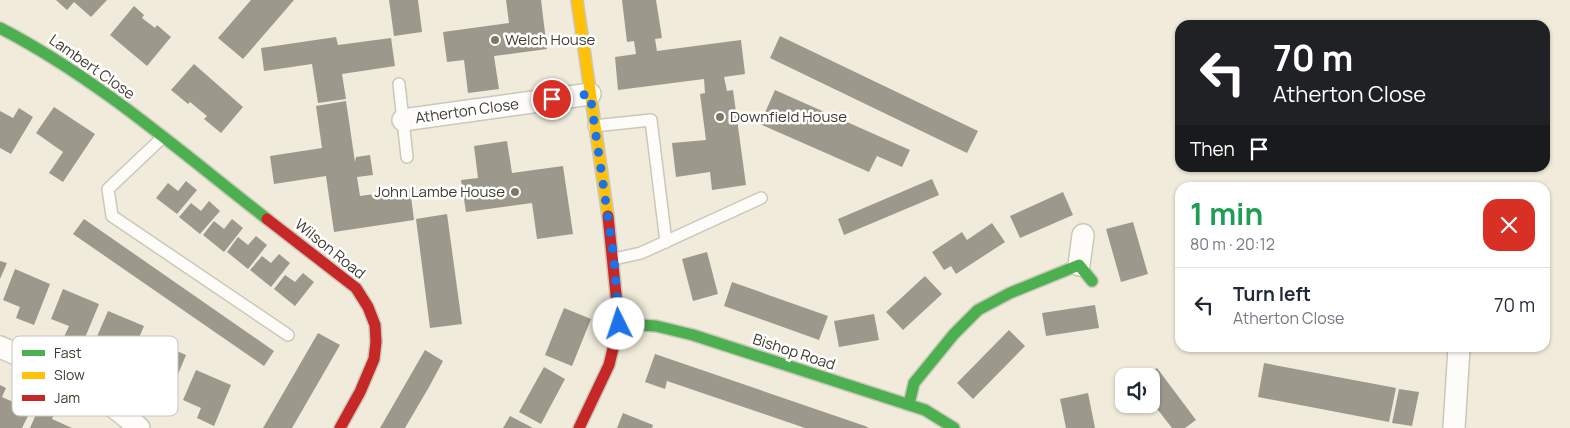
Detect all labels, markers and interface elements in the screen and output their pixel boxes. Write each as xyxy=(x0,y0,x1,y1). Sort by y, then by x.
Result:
street label: Lambert Close xyxy=(45,29,140,104)
place label: Welch House xyxy=(505,29,596,50)
marker: Welch House xyxy=(489,34,501,46)
text: 70 m xyxy=(1273,34,1353,82)
icon: left xyxy=(1190,40,1255,105)
pin xyxy=(531,78,573,120)
text: Atherton Close xyxy=(1273,79,1426,109)
icon: arrive xyxy=(538,85,566,113)
street label: Atherton Close xyxy=(414,93,520,128)
place label: Downfield House xyxy=(730,106,847,127)
marker: Downfield House xyxy=(714,111,726,123)
icon: arrive xyxy=(1245,135,1273,163)
text: Then xyxy=(1190,136,1235,162)
place label: John Lambe House xyxy=(374,181,505,202)
marker: John Lambe House xyxy=(509,186,521,198)
text: 1 min xyxy=(1190,193,1263,234)
button: close xyxy=(1483,199,1535,251)
street label: Wilson Road xyxy=(291,214,370,284)
text: 80 m · 20:12 xyxy=(1190,233,1275,255)
text: Turn left xyxy=(1233,281,1311,307)
icon: left xyxy=(1190,291,1218,319)
text: 70 m xyxy=(1494,292,1535,318)
position arrow xyxy=(592,297,644,349)
text: Atherton Close xyxy=(1233,307,1344,329)
street label: Bishop Road xyxy=(750,328,838,375)
legend xyxy=(12,336,178,416)
text: Fast xyxy=(54,343,82,362)
text: Slow xyxy=(54,365,85,384)
map controls xyxy=(1115,368,1160,413)
button: sound xyxy=(1115,368,1160,413)
text: Jam xyxy=(54,388,80,407)

